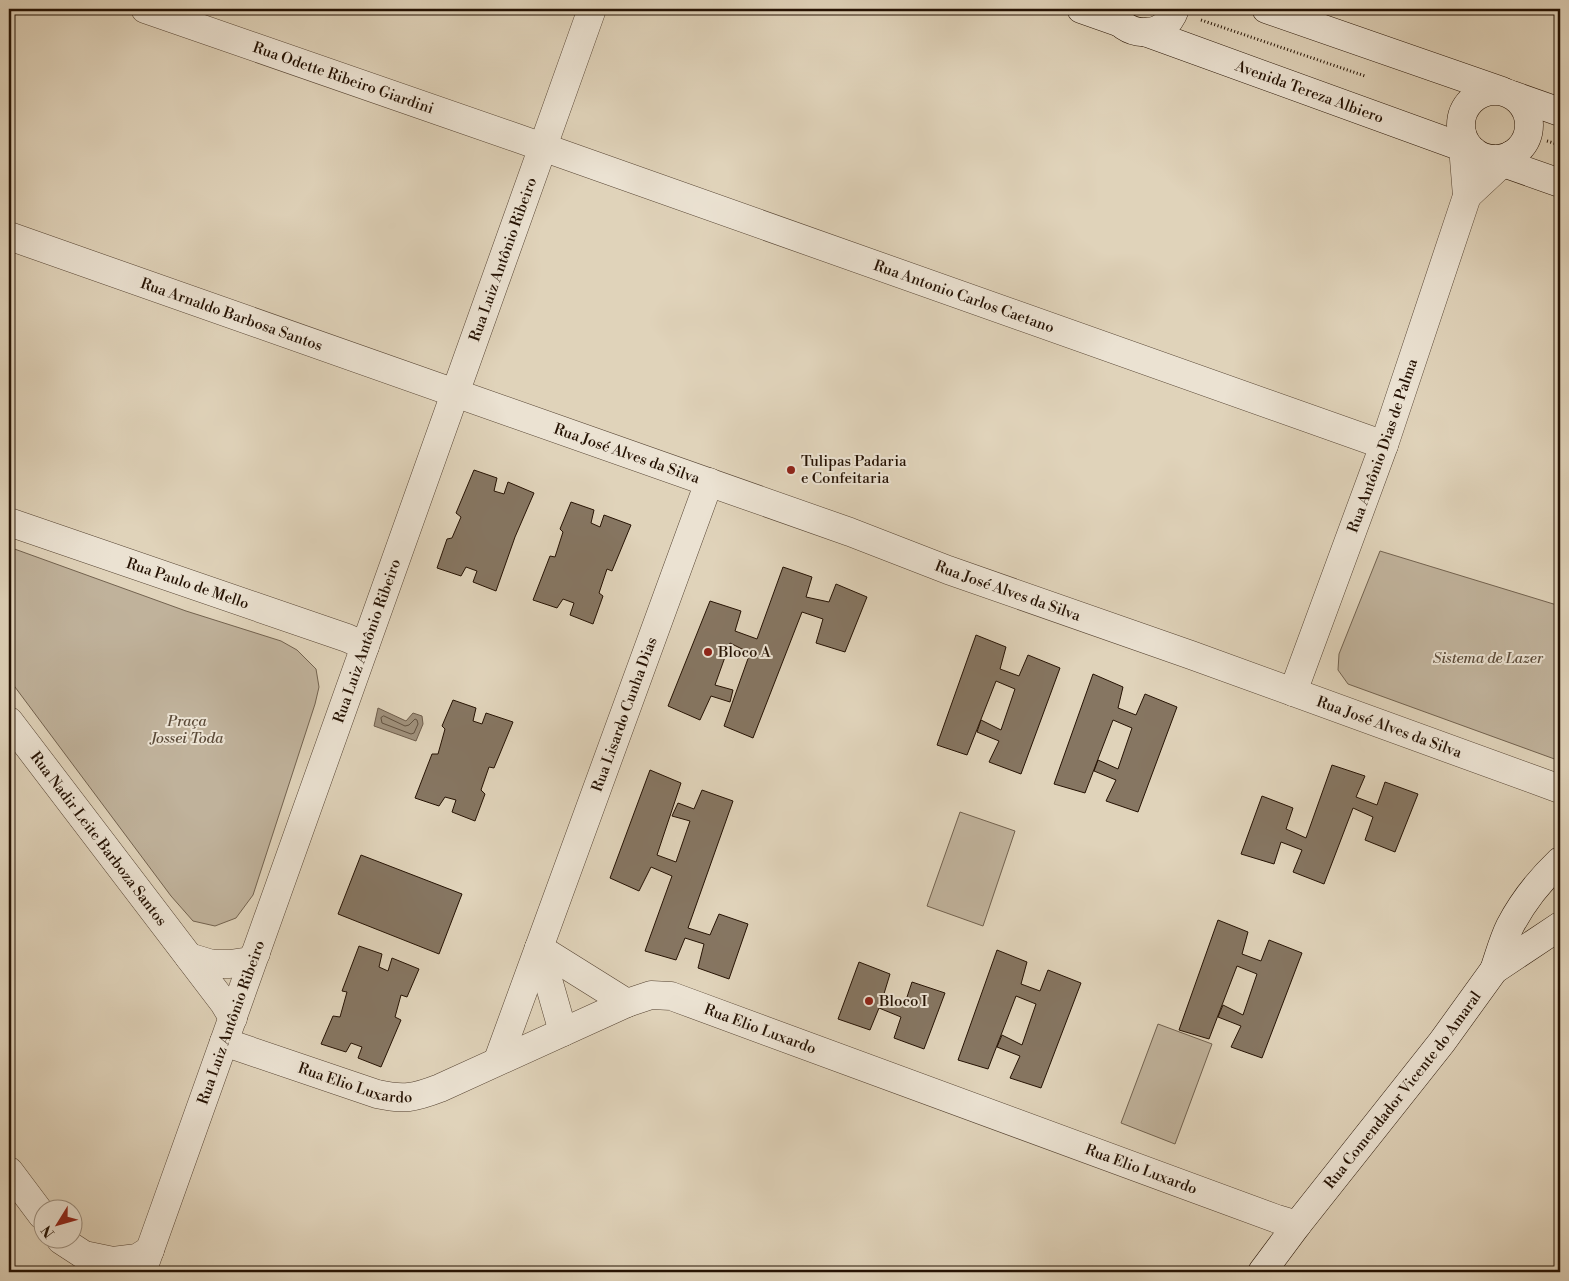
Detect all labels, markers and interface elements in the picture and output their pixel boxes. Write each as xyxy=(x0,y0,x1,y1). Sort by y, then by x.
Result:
street label: Rua Odette Ribeiro Giardini xyxy=(250,38,436,118)
street label: Avenida Tereza Albiero xyxy=(1231,56,1386,128)
street label: Rua Luiz Antônio Ribeiro xyxy=(465,175,541,344)
street label: Rua Antonio Carlos Caetano xyxy=(871,256,1057,338)
street label: Rua Arnaldo Barbosa Santos xyxy=(138,274,325,356)
street label: Rua Antônio Dias de Palma xyxy=(1343,356,1422,536)
street label: Rua José Alves da Silva xyxy=(551,419,703,488)
place label: Tulipas Padaria e Confeitaria xyxy=(801,452,907,488)
marker: Tulipas Padaria e Confeitaria xyxy=(785,464,797,476)
street label: Rua Paulo de Mello xyxy=(124,554,252,614)
street label: Rua Luiz Antônio Ribeiro xyxy=(329,556,405,726)
street label: Rua José Alves da Silva xyxy=(932,557,1084,626)
street label: Rua Lisardo Cunha Dias xyxy=(588,634,662,794)
place label: Bloco A xyxy=(717,643,772,662)
marker: Bloco A xyxy=(702,646,714,658)
park label: Sistema de Lazer xyxy=(1433,649,1544,668)
street label: Rua José Alves da Silva xyxy=(1314,692,1465,763)
park label: Praça Jossei Toda xyxy=(149,712,224,748)
street label: Rua Nadir Leite Barboza Santos xyxy=(26,748,171,930)
street label: Rua Luiz Antônio Ribeiro xyxy=(193,938,269,1107)
street label: Rua Comendador Vicente do Amaral xyxy=(1320,987,1486,1193)
place label: Bloco I xyxy=(878,992,928,1011)
marker: Bloco I xyxy=(863,995,875,1007)
street label: Rua Elio Luxardo xyxy=(701,1000,819,1059)
street label: Rua Elio Luxardo xyxy=(295,1059,413,1107)
street label: Rua Elio Luxardo xyxy=(1082,1140,1200,1199)
north arrow xyxy=(32,1198,82,1248)
text: N xyxy=(38,1221,59,1241)

